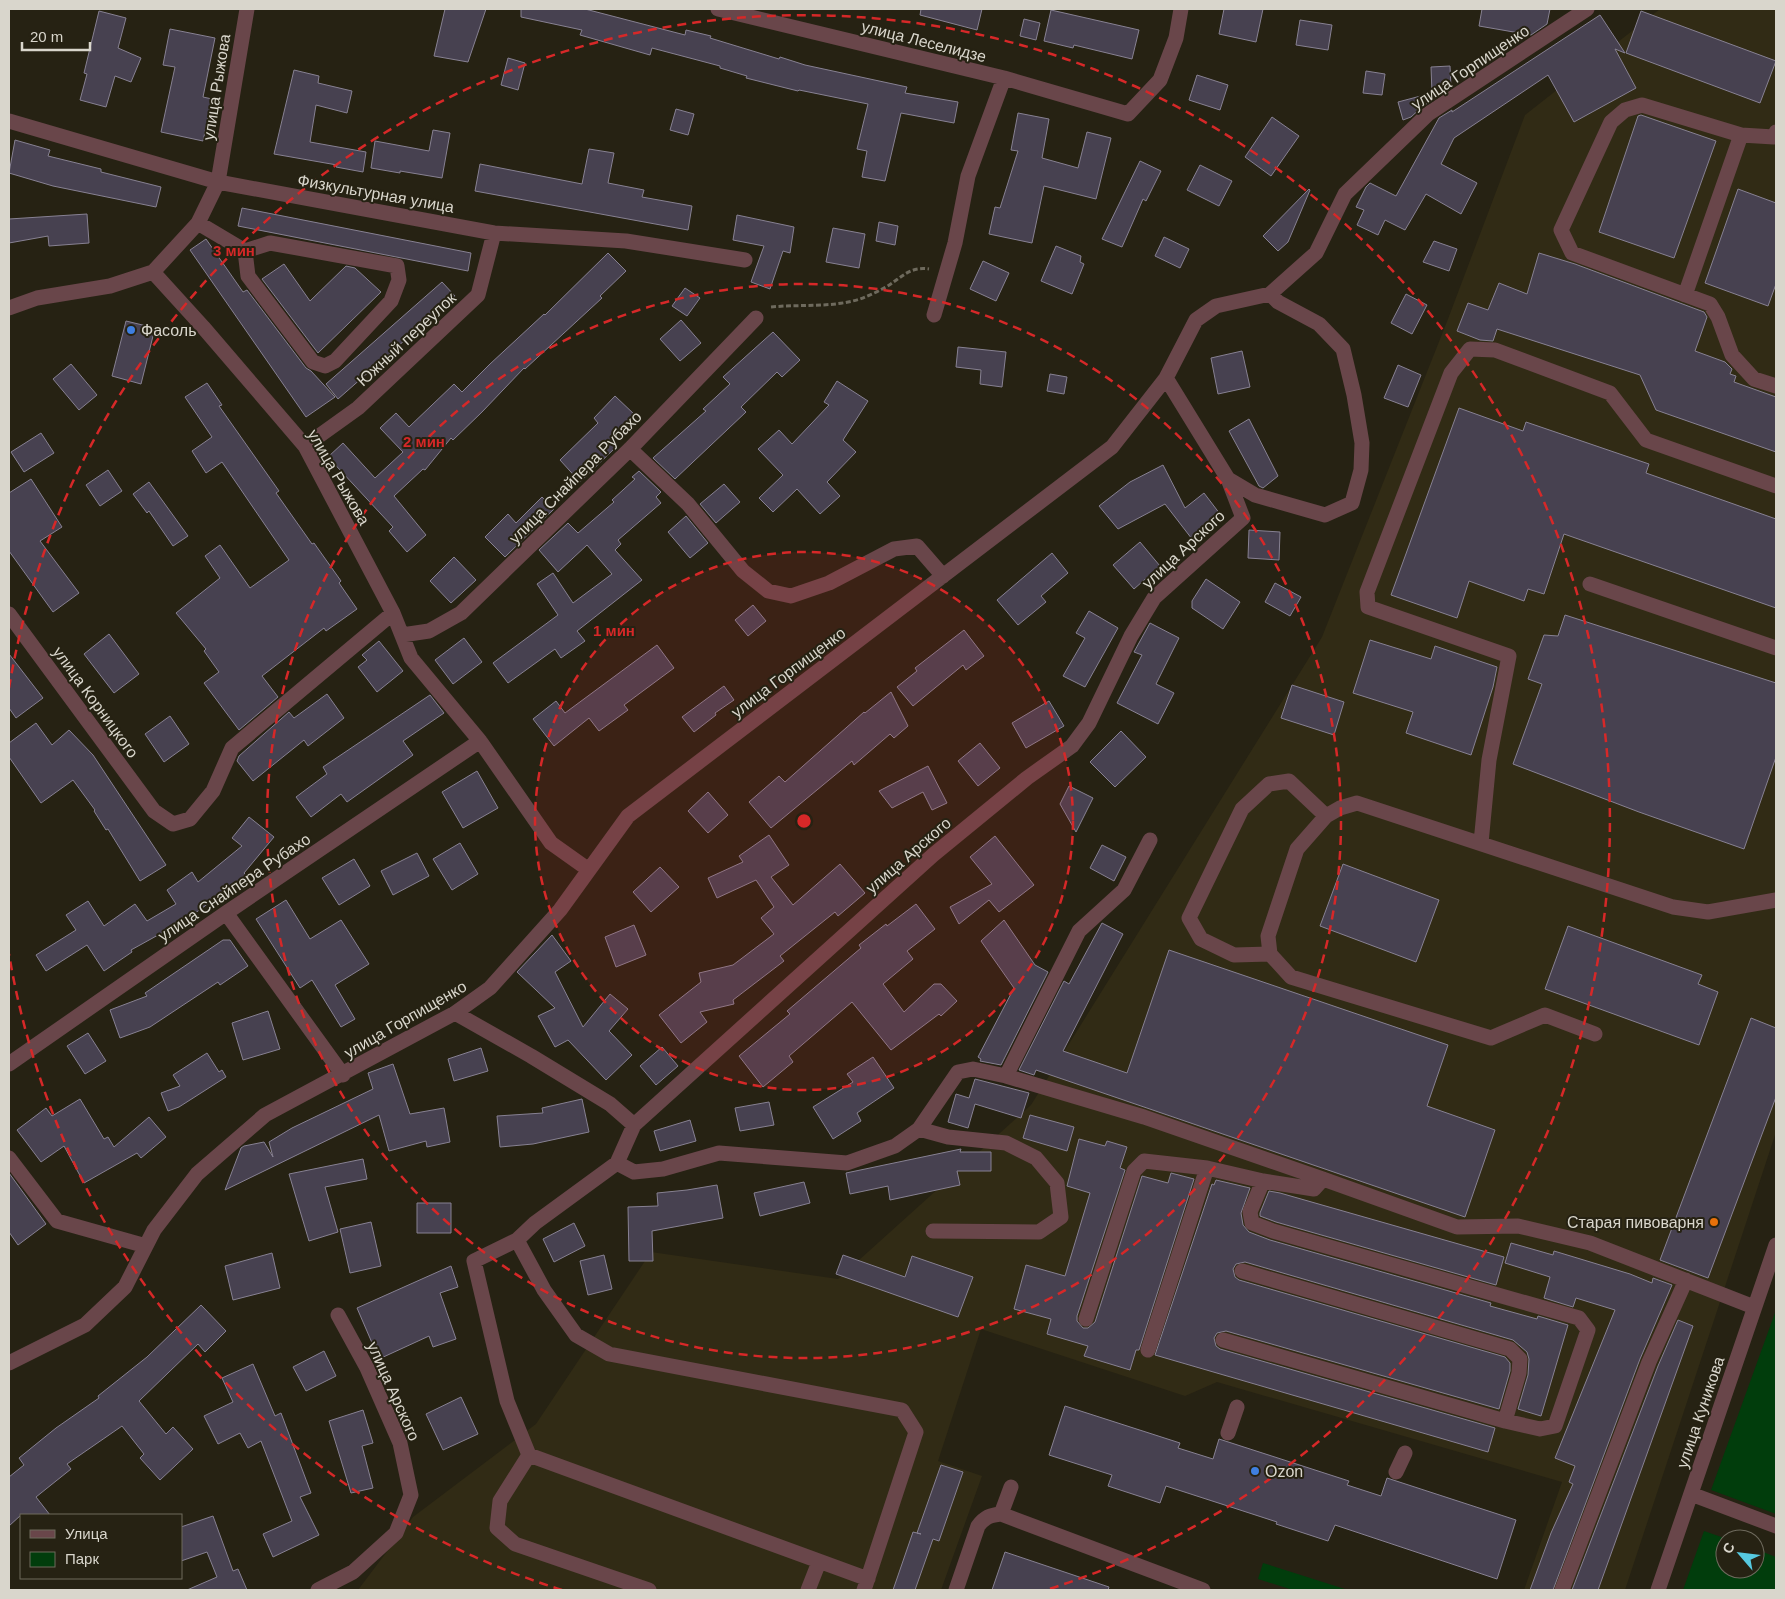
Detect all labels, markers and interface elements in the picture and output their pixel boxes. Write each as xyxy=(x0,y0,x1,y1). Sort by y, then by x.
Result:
street label: улица Леселидзе xyxy=(860,18,988,65)
scale bar xyxy=(22,20,90,52)
street label: улица Горпищенко xyxy=(1408,22,1532,113)
text: 20 m xyxy=(30,28,63,45)
street label: улица Рыжова xyxy=(200,33,233,141)
street label: Физкультурная улица xyxy=(296,171,456,216)
text: 3 мин xyxy=(213,242,255,259)
street label: Южный переулок xyxy=(353,289,460,390)
place label: Фасоль xyxy=(141,322,196,339)
marker: Фасоль xyxy=(125,324,137,336)
street label: улица Снайпера Рубахо xyxy=(506,408,645,547)
street label: улица Рыжова xyxy=(304,426,373,528)
text: 2 мин xyxy=(403,433,445,450)
street label: улица Арского xyxy=(1139,507,1228,592)
text: 1 мин xyxy=(593,622,635,639)
street label: улица Горпищенко xyxy=(728,624,849,721)
street label: улица Корницкого xyxy=(50,644,142,761)
centre of rings xyxy=(795,812,813,830)
street label: улица Арского xyxy=(863,814,954,897)
street label: улица Снайпера Рубахо xyxy=(155,830,314,945)
street label: улица Горпищенко xyxy=(341,977,469,1061)
place label: Старая пивоварня xyxy=(1567,1214,1704,1231)
marker: Старая пивоварня xyxy=(1708,1216,1720,1228)
street label: улица Арского xyxy=(364,1339,423,1443)
street label: улица Куникова xyxy=(1673,1354,1728,1470)
place label: Ozon xyxy=(1265,1463,1303,1480)
marker: Ozon xyxy=(1249,1465,1261,1477)
legend xyxy=(20,1514,182,1579)
text: Улица xyxy=(65,1525,108,1542)
north arrow xyxy=(1715,1529,1765,1579)
text: С xyxy=(1719,1540,1738,1556)
text: Парк xyxy=(65,1550,99,1567)

